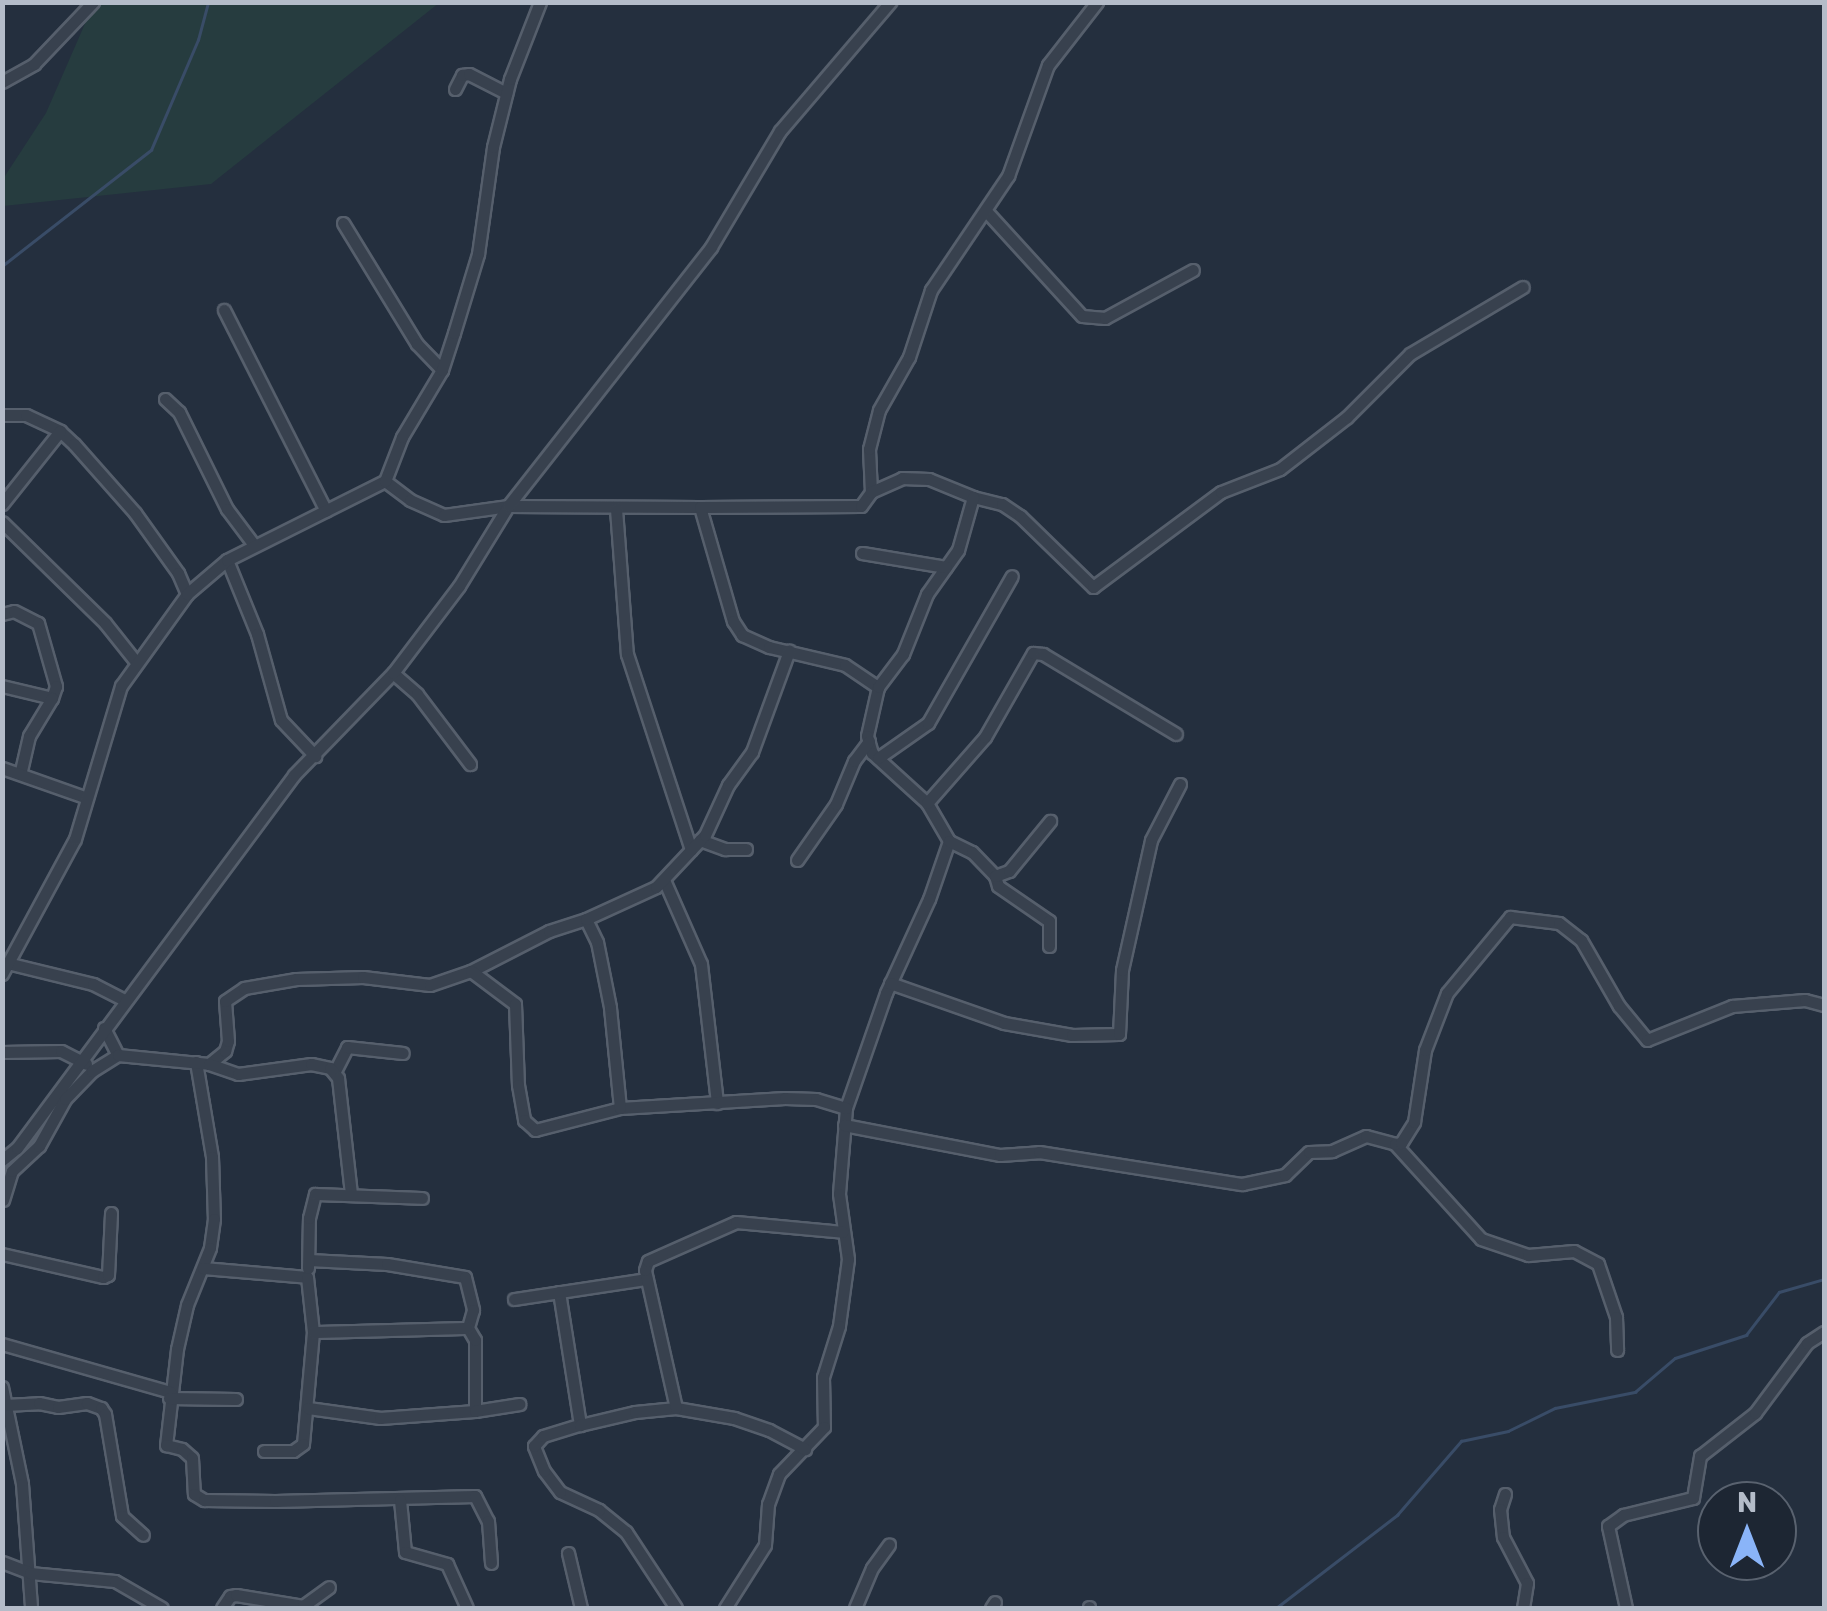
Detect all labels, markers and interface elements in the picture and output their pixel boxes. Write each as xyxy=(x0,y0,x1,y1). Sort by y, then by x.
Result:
north arrow xyxy=(1697,1481,1797,1581)
text: N xyxy=(1737,1486,1757,1519)

